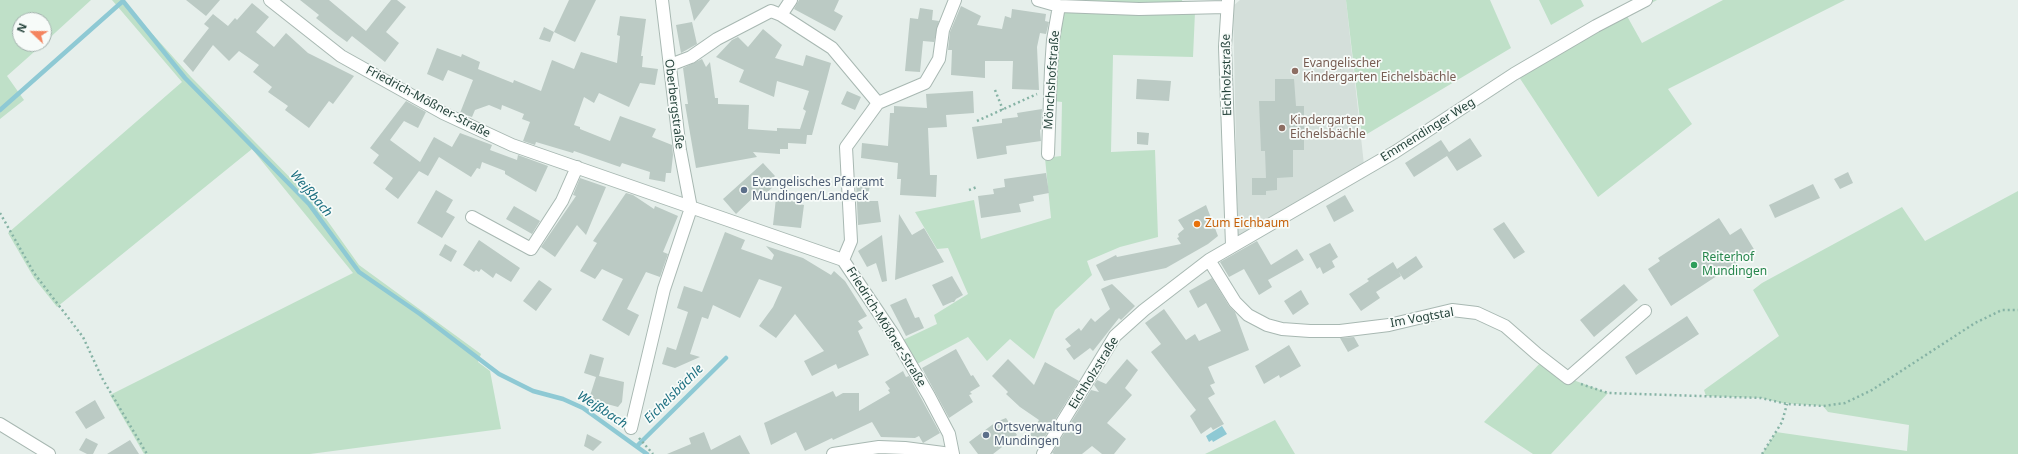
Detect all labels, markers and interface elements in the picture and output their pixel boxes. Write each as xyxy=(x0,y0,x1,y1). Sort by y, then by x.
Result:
north arrow xyxy=(12,12,52,52)
text: N xyxy=(13,21,30,35)
street label: Mönchshofstraße xyxy=(1041,30,1063,130)
street label: Eichholzstraße xyxy=(1219,34,1235,116)
place label: Evangelischer Kindergarten Eichelsbächle xyxy=(1303,57,1456,85)
street label: Oberbergstraße xyxy=(661,58,687,150)
street label: Friedrich-Mößner-Straße xyxy=(363,63,493,141)
marker: Evangelischer Kindergarten Eichelsbächle xyxy=(1290,66,1300,76)
street label: Emmendinger Weg xyxy=(1378,95,1478,165)
place label: Kindergarten Eichelsbächle xyxy=(1290,114,1366,142)
marker: Kindergarten Eichelsbächle xyxy=(1277,123,1287,133)
water label: Weißbach xyxy=(287,168,335,220)
place label: Evangelisches Pfarramt Mundingen/Landeck xyxy=(752,176,884,204)
marker: Evangelisches Pfarramt Mundingen/Landeck xyxy=(739,185,749,195)
place label: Zum Eichbaum xyxy=(1205,217,1289,231)
marker: Zum Eichbaum xyxy=(1192,219,1202,229)
place label: Reiterhof Mundingen xyxy=(1702,251,1767,279)
marker: Reiterhof Mundingen xyxy=(1689,260,1699,270)
street label: Friedrich-Mößner-Straße xyxy=(843,264,929,390)
street label: Im Vogtstal xyxy=(1389,305,1455,331)
street label: Eichholzstraße xyxy=(1066,334,1122,412)
water label: Eichelsbächle xyxy=(641,361,707,427)
water label: Weißbach xyxy=(574,388,630,432)
place label: Ortsverwaltung Mundingen xyxy=(994,421,1082,449)
marker: Ortsverwaltung Mundingen xyxy=(981,430,991,440)

